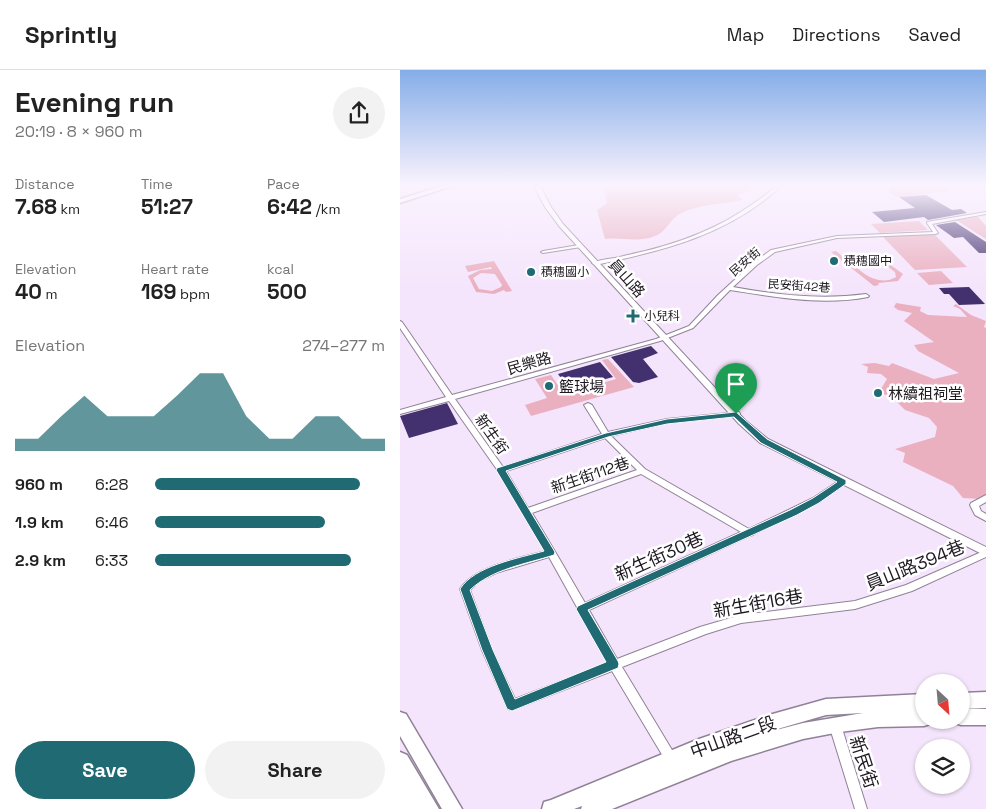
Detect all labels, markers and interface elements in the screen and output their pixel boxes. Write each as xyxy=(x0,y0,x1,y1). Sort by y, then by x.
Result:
text: Sprintly xyxy=(25,19,117,50)
text: Map xyxy=(727,23,764,46)
text: Directions xyxy=(792,23,881,46)
text: Saved xyxy=(909,23,961,46)
text: Evening run xyxy=(15,84,174,120)
button: share xyxy=(333,87,385,139)
text: 20:19 · 8 × 960 m xyxy=(15,121,142,142)
text: Distance xyxy=(15,175,75,193)
text: Time xyxy=(141,175,173,193)
text: Pace xyxy=(267,175,300,193)
text: 7.68 xyxy=(15,193,57,220)
text: 51:27 xyxy=(141,193,193,220)
text: 6:42 xyxy=(267,193,312,220)
text: km xyxy=(57,200,80,218)
text: /km xyxy=(312,200,340,218)
street label: 民安街 xyxy=(726,244,764,280)
place label: 積穗國中 xyxy=(844,253,892,269)
street label: 員山路 xyxy=(605,255,649,301)
marker: 積穗國中 xyxy=(828,255,840,267)
text: Elevation xyxy=(15,260,76,278)
text: Heart rate xyxy=(141,260,209,278)
text: kcal xyxy=(267,260,294,278)
place label: 積穗國小 xyxy=(541,264,589,280)
marker: 積穗國小 xyxy=(525,266,537,278)
street label: 民安街42巷 xyxy=(767,276,831,296)
text: 40 xyxy=(15,278,42,305)
text: 169 xyxy=(141,278,176,305)
text: 500 xyxy=(267,278,307,305)
text: m xyxy=(42,285,58,303)
text: bpm xyxy=(176,285,210,303)
place label: 小兒科 xyxy=(644,308,680,324)
marker: 小兒科 xyxy=(626,309,640,323)
text: Elevation xyxy=(15,335,85,356)
text: 274–277 m xyxy=(302,335,385,356)
street label: 民樂路 xyxy=(505,348,553,378)
pin xyxy=(715,363,757,414)
icon: arrive xyxy=(722,370,750,398)
place label: 籃球場 xyxy=(559,377,604,396)
marker: 籃球場 xyxy=(543,380,555,392)
place label: 林續祖祠堂 xyxy=(888,384,963,403)
marker: 林續祖祠堂 xyxy=(872,387,884,399)
street label: 新生街 xyxy=(471,410,513,458)
street label: 新生街112巷 xyxy=(548,453,632,497)
text: 960 m xyxy=(15,474,63,495)
text: 6:28 xyxy=(95,474,128,495)
text: 1.9 km xyxy=(15,512,64,533)
text: 6:46 xyxy=(95,512,129,533)
street label: 新生街30巷 xyxy=(611,526,707,586)
street label: 員山路394巷 xyxy=(862,535,968,595)
text: 2.9 km xyxy=(15,550,66,571)
text: 6:33 xyxy=(95,550,128,571)
street label: 新生街16巷 xyxy=(711,584,805,622)
north arrow xyxy=(915,674,970,729)
map controls xyxy=(915,674,970,794)
street label: 中山路二段 xyxy=(687,711,779,763)
street label: 新民街 xyxy=(845,733,883,791)
button: layers xyxy=(915,739,970,794)
button: Save xyxy=(15,741,195,799)
button: Share xyxy=(205,741,385,799)

